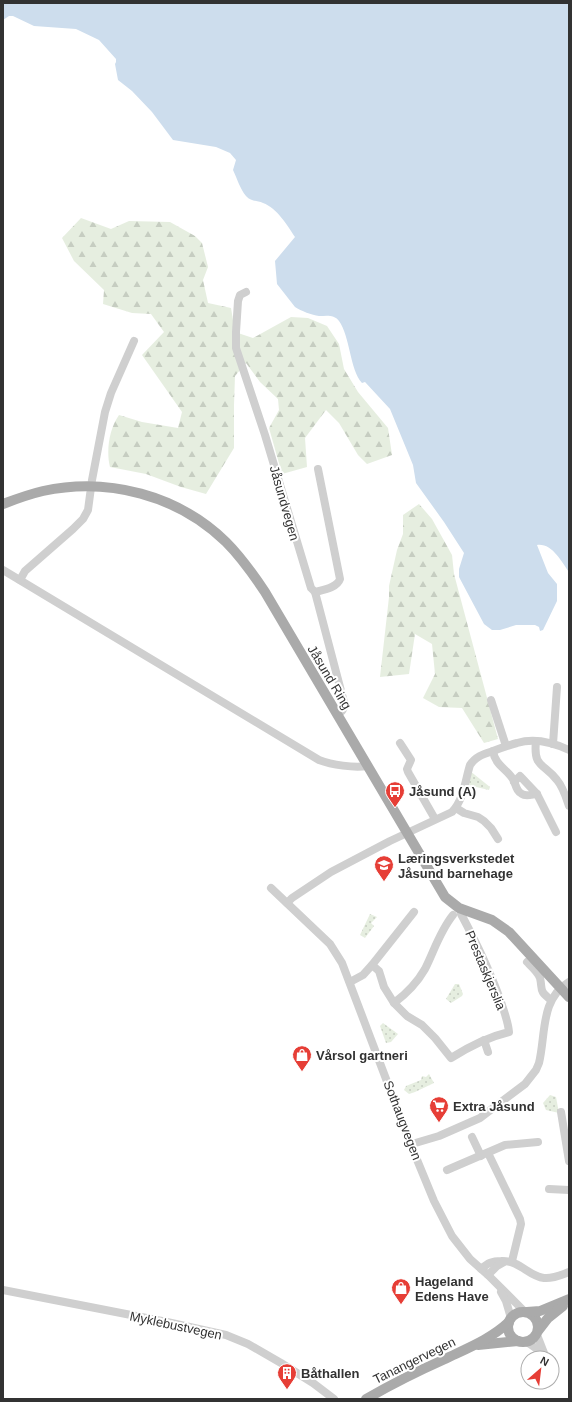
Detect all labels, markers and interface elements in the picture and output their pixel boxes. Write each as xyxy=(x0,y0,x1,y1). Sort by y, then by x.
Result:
street label: Jåsundvegen xyxy=(267,464,302,542)
street label: Jåsund Ring xyxy=(305,642,355,712)
bus stop icon: Jåsund (A) xyxy=(384,780,406,808)
place label: Jåsund (A) xyxy=(409,784,476,799)
place label: Læringsverkstedet Jåsund barnehage xyxy=(398,851,515,881)
school or university icon: Læringsverkstedet Jåsund barnehage xyxy=(373,854,395,882)
street label: Prestaskjerslia xyxy=(462,928,509,1013)
shop icon: Vårsol gartneri xyxy=(291,1044,313,1072)
place label: Vårsol gartneri xyxy=(316,1048,408,1063)
street label: Sothaugvegen xyxy=(381,1078,425,1162)
supermarket icon: Extra Jåsund xyxy=(428,1095,450,1123)
place label: Extra Jåsund xyxy=(453,1099,535,1114)
place label: Hageland Edens Have xyxy=(415,1274,489,1304)
shop icon: Hageland Edens Have xyxy=(390,1277,412,1305)
street label: Myklebustvegen xyxy=(128,1308,223,1343)
street label: Tanangervegen xyxy=(371,1334,458,1387)
north arrow xyxy=(520,1350,560,1390)
text: N xyxy=(538,1354,551,1368)
building icon: Båthallen xyxy=(276,1362,298,1390)
place label: Båthallen xyxy=(301,1366,360,1381)

